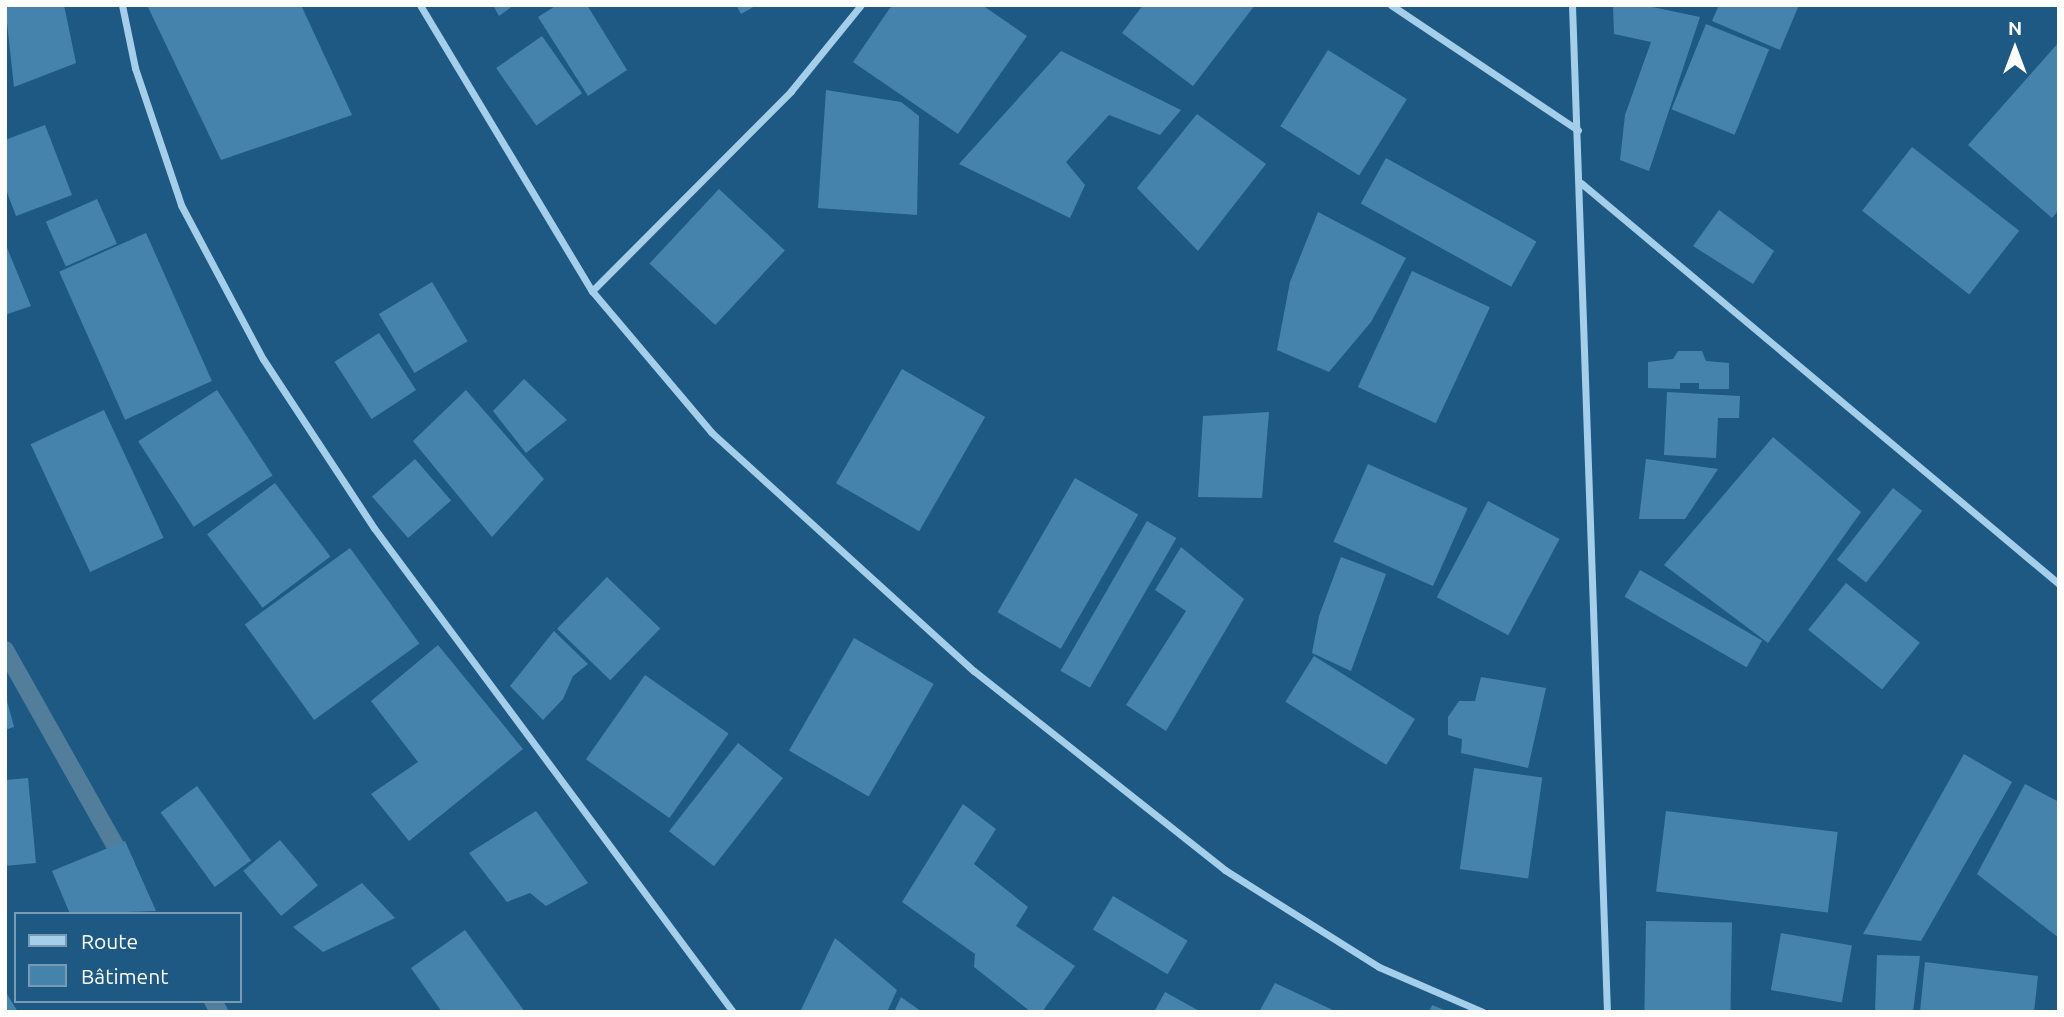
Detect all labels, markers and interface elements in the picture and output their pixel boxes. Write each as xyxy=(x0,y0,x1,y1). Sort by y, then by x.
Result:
north arrow xyxy=(1980,14,2050,84)
text: N xyxy=(2008,17,2022,39)
legend xyxy=(14,912,242,1003)
text: Route xyxy=(81,929,138,953)
text: Bâtiment xyxy=(81,964,168,988)

